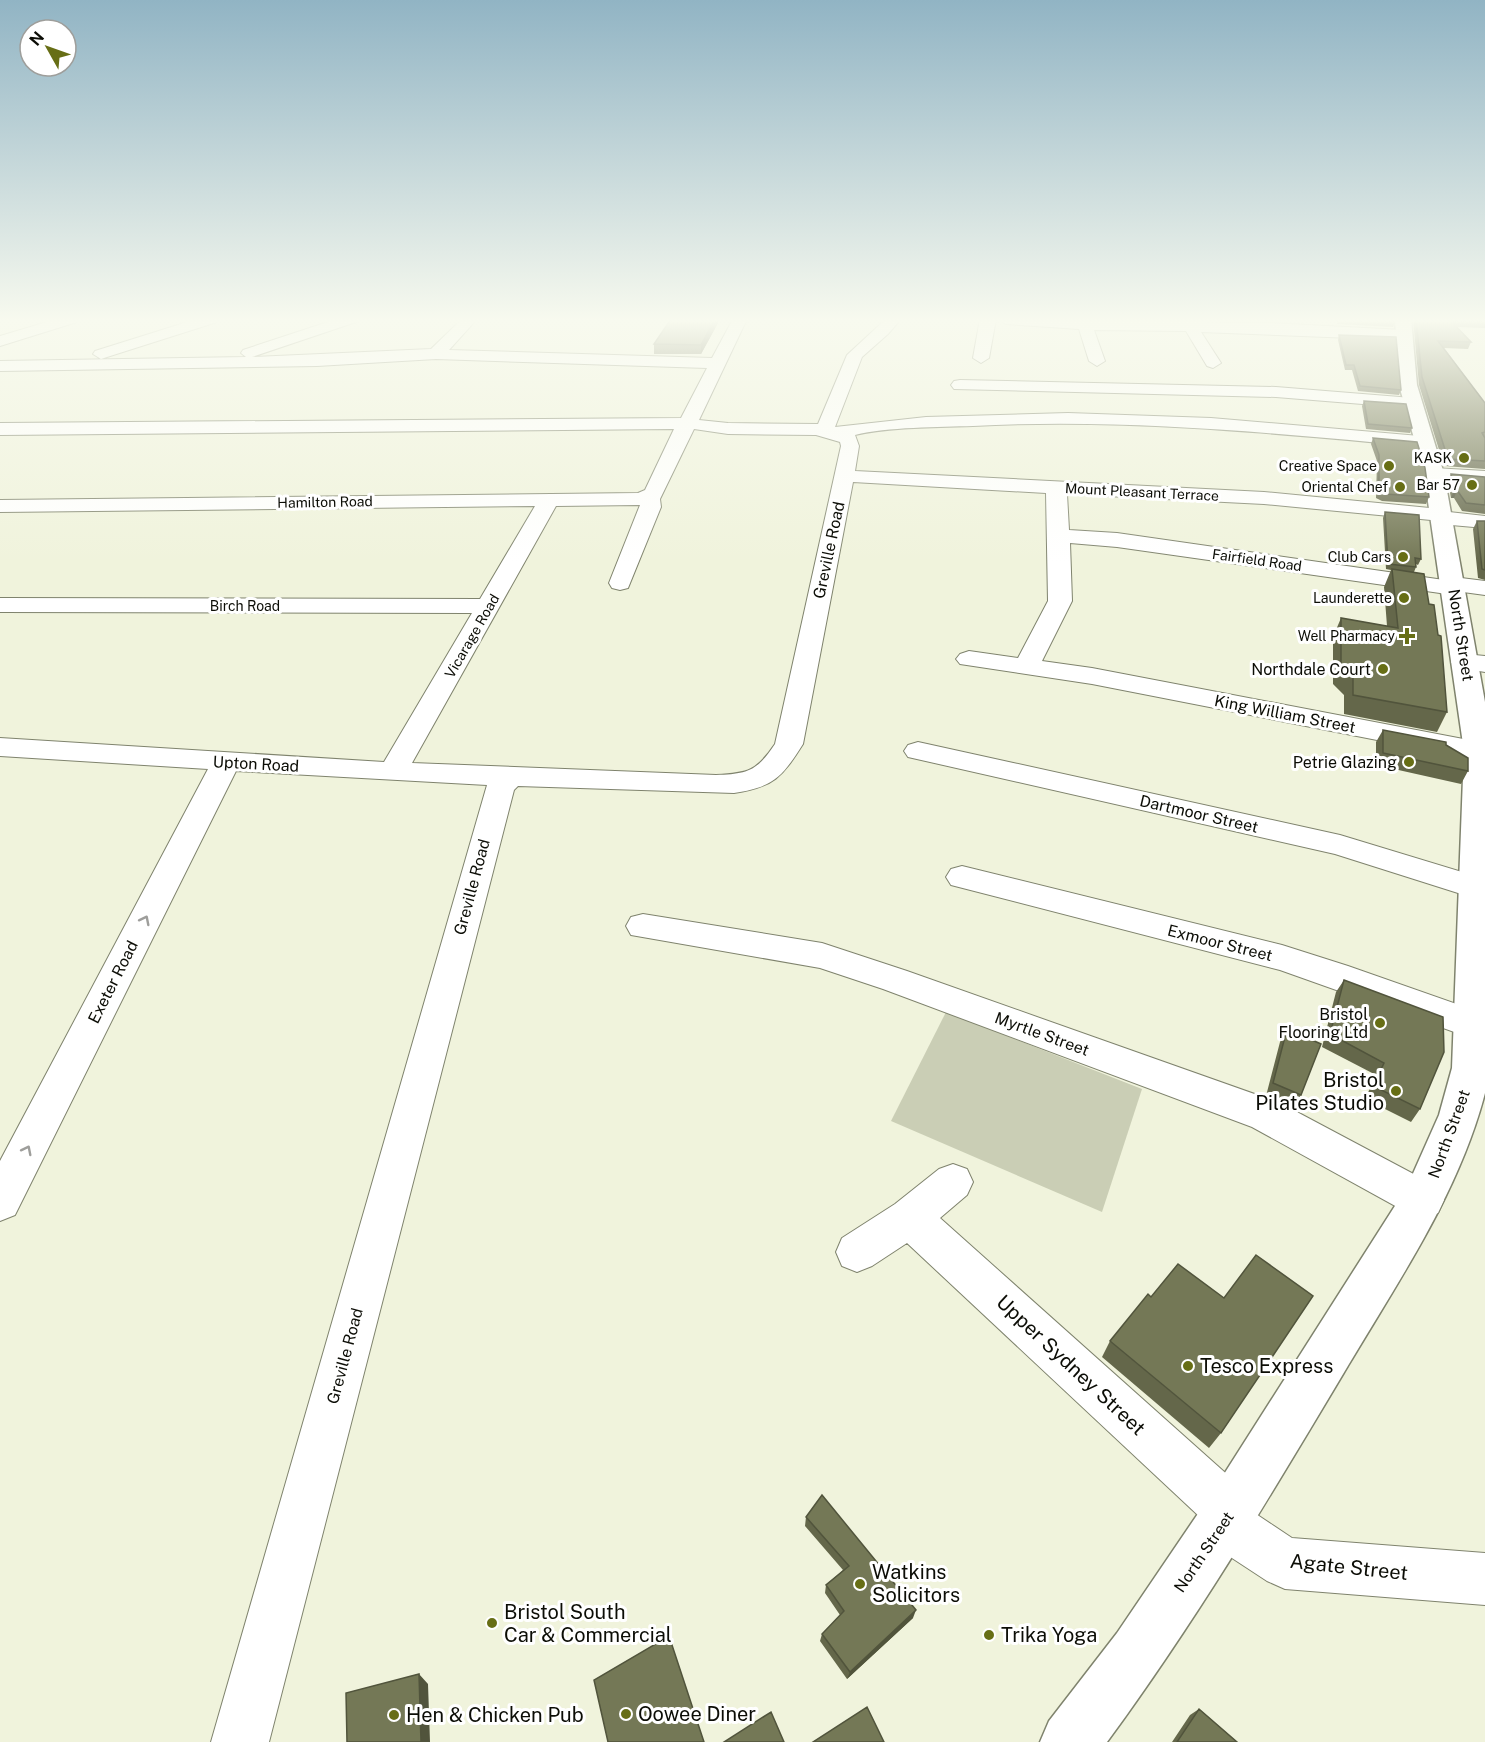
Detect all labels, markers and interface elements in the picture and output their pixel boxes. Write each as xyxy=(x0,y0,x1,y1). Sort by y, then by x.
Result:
north arrow xyxy=(18,18,78,78)
text: N xyxy=(26,28,48,50)
place label: KASK xyxy=(1414,450,1452,466)
marker: KASK xyxy=(1457,451,1471,465)
place label: Creative Space xyxy=(1279,458,1377,474)
marker: Creative Space xyxy=(1382,459,1396,473)
place label: Bar 57 xyxy=(1417,477,1460,493)
marker: Bar 57 xyxy=(1465,478,1479,492)
place label: Oriental Chef xyxy=(1301,479,1388,495)
street label: Mount Pleasant Terrace xyxy=(1065,480,1219,504)
marker: Oriental Chef xyxy=(1393,480,1407,494)
street label: Hamilton Road xyxy=(277,493,373,511)
street label: Greville Road xyxy=(809,500,849,600)
street label: Fairfield Road xyxy=(1211,546,1303,574)
place label: Club Cars xyxy=(1328,549,1391,565)
marker: Club Cars xyxy=(1396,550,1410,564)
street label: North Street xyxy=(1444,588,1478,682)
place label: Launderette xyxy=(1313,590,1392,606)
street label: Vicarage Road xyxy=(442,591,502,681)
marker: Launderette xyxy=(1397,591,1411,605)
street label: Birch Road xyxy=(210,598,280,614)
place label: Well Pharmacy xyxy=(1298,628,1396,644)
marker: Well Pharmacy xyxy=(1400,629,1414,643)
place label: Northdale Court xyxy=(1251,660,1371,679)
marker: Northdale Court xyxy=(1376,662,1390,676)
street label: King William Street xyxy=(1213,691,1357,737)
street label: Upton Road xyxy=(212,752,300,776)
place label: Petrie Glazing xyxy=(1293,753,1397,772)
marker: Petrie Glazing xyxy=(1402,755,1416,769)
street label: Dartmoor Street xyxy=(1138,791,1260,837)
street label: Greville Road xyxy=(450,837,494,937)
one-way arrow xyxy=(138,916,149,926)
street label: Exmoor Street xyxy=(1165,921,1275,965)
street label: Exeter Road xyxy=(84,937,142,1027)
place label: Bristol Flooring Ltd xyxy=(1279,1005,1368,1042)
street label: Myrtle Street xyxy=(992,1008,1092,1060)
marker: Bristol Flooring Ltd xyxy=(1373,1016,1387,1030)
place label: Bristol Pilates Studio xyxy=(1255,1068,1384,1115)
marker: Bristol Pilates Studio xyxy=(1389,1084,1403,1098)
street label: North Street xyxy=(1424,1087,1474,1181)
one-way arrow xyxy=(20,1145,31,1156)
street label: Upper Sydney Street xyxy=(992,1290,1150,1440)
street label: Greville Road xyxy=(323,1306,367,1406)
place label: Tesco Express xyxy=(1200,1354,1333,1378)
marker: Tesco Express xyxy=(1181,1359,1195,1373)
street label: North Street xyxy=(1170,1508,1238,1596)
street label: Agate Street xyxy=(1289,1549,1409,1585)
place label: Watkins Solicitors xyxy=(872,1560,960,1607)
marker: Watkins Solicitors xyxy=(853,1577,867,1591)
place label: Bristol South Car & Commercial xyxy=(504,1600,672,1647)
marker: Bristol South Car & Commercial xyxy=(485,1616,499,1630)
place label: Trika Yoga xyxy=(1001,1623,1097,1647)
marker: Trika Yoga xyxy=(982,1628,996,1642)
place label: Oowee Diner xyxy=(638,1702,756,1726)
place label: Hen & Chicken Pub xyxy=(406,1703,584,1727)
marker: Oowee Diner xyxy=(619,1707,633,1721)
marker: Hen & Chicken Pub xyxy=(387,1708,401,1722)

